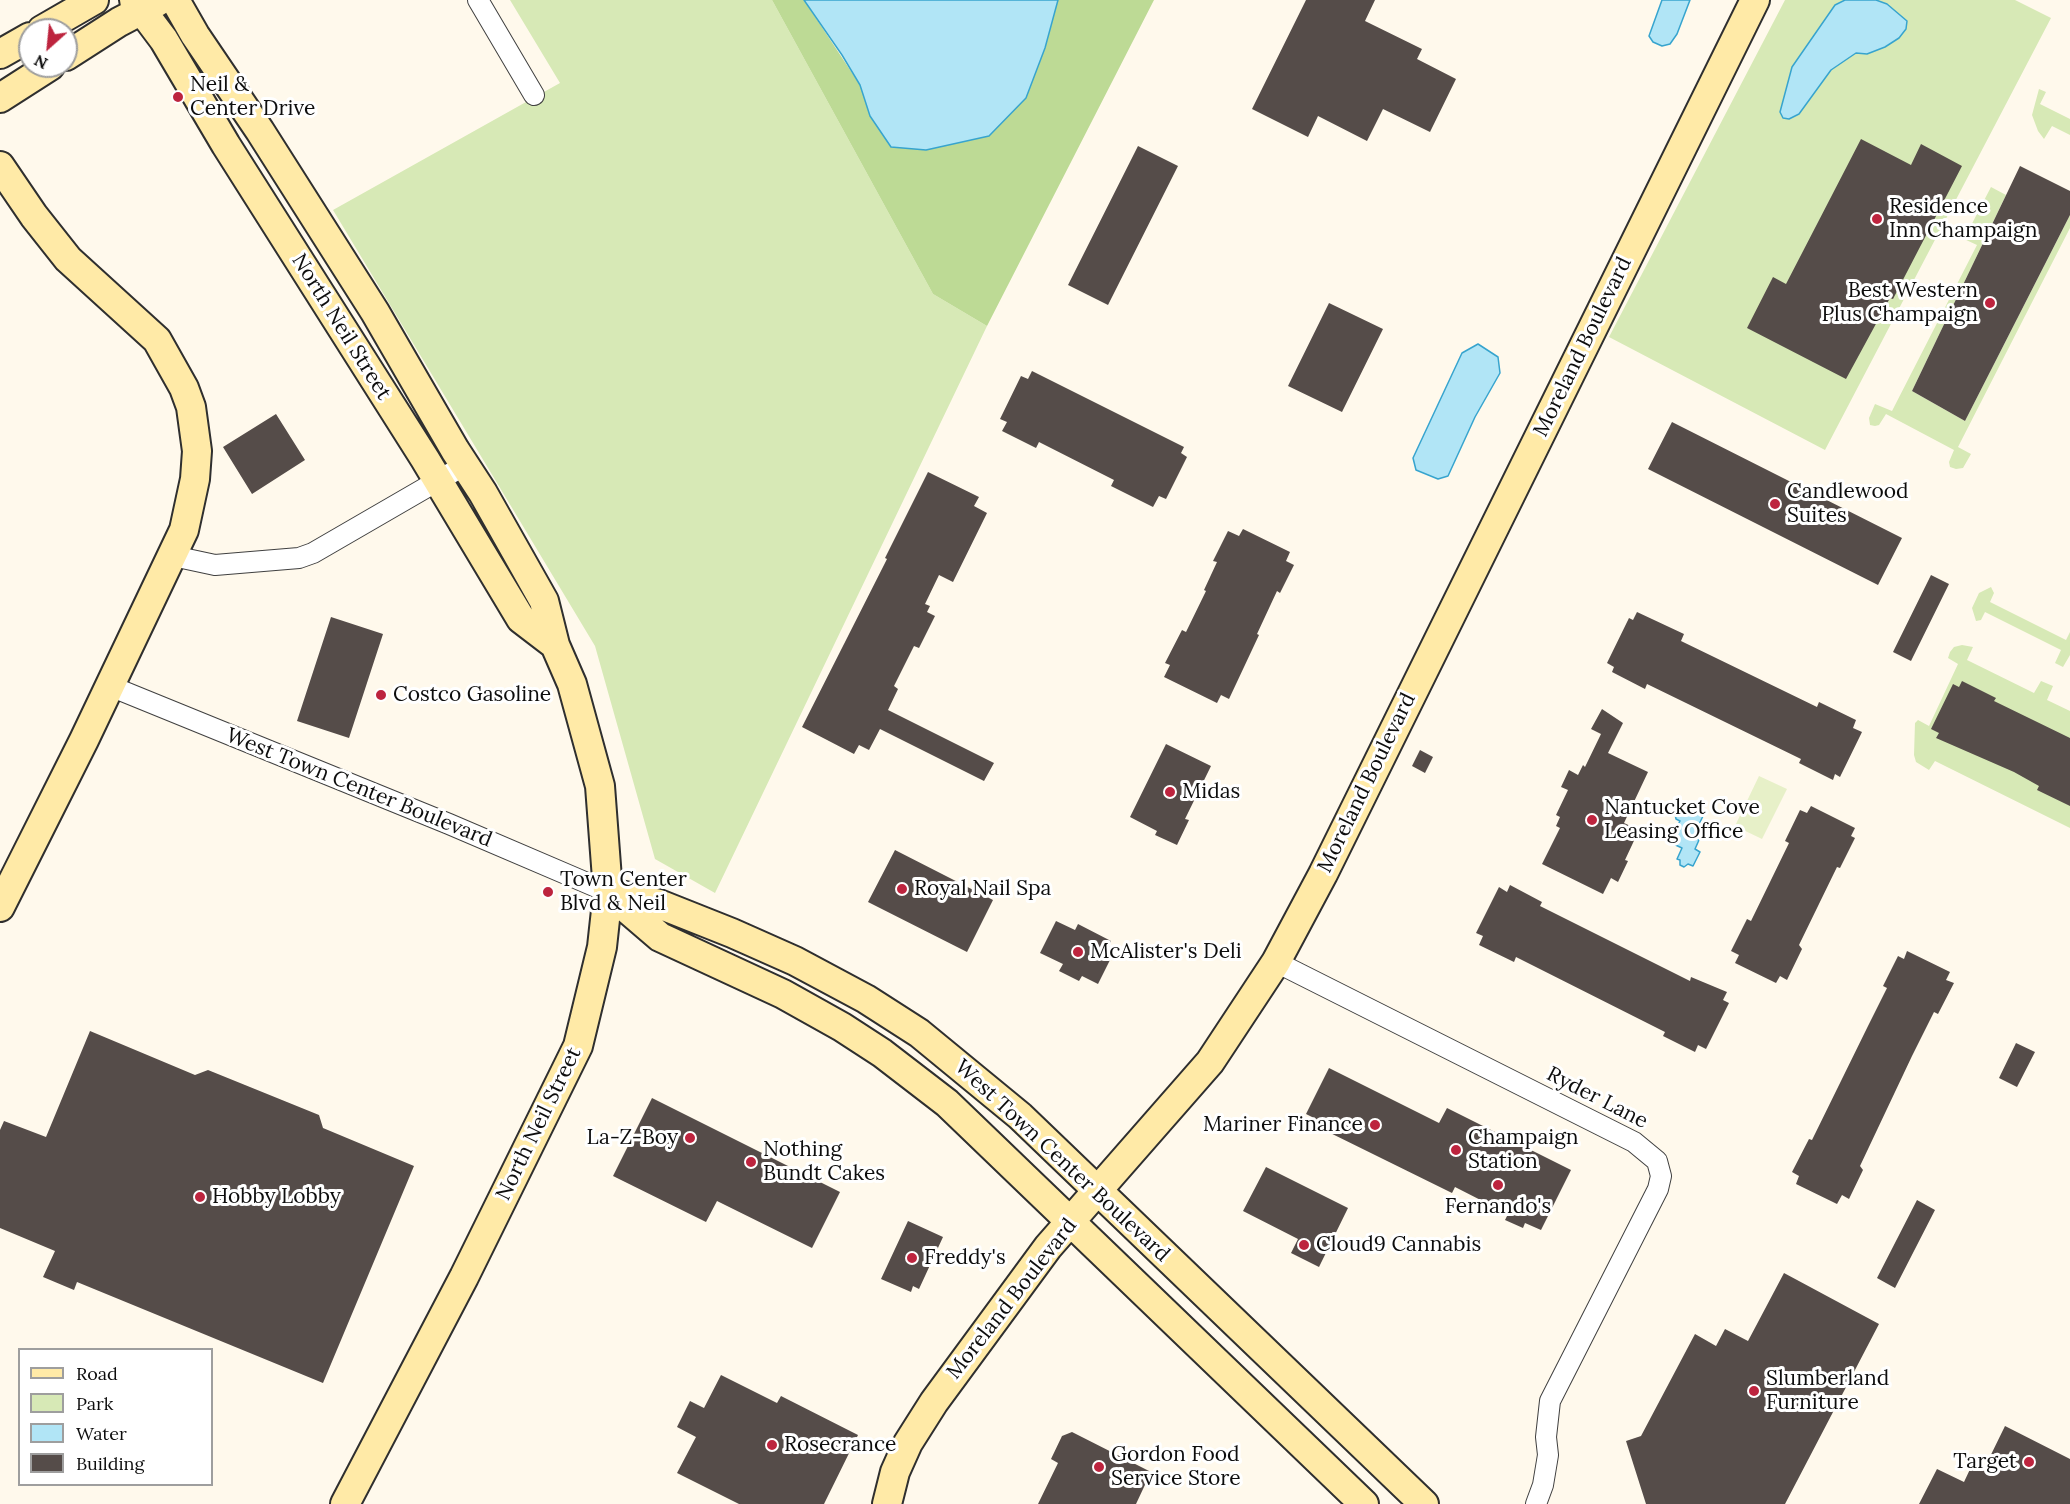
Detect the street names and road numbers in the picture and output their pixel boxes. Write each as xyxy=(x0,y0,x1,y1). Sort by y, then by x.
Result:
street label: North Neil Street xyxy=(286,249,396,405)
street label: Moreland Boulevard xyxy=(1529,253,1637,441)
street label: Moreland Boulevard xyxy=(1313,689,1421,877)
street label: West Town Center Boulevard xyxy=(222,723,496,853)
street label: North Neil Street xyxy=(491,1043,587,1205)
street label: West Town Center Boulevard xyxy=(949,1055,1175,1267)
street label: Ryder Lane xyxy=(1542,1062,1652,1134)
street label: Moreland Boulevard xyxy=(942,1214,1082,1384)

